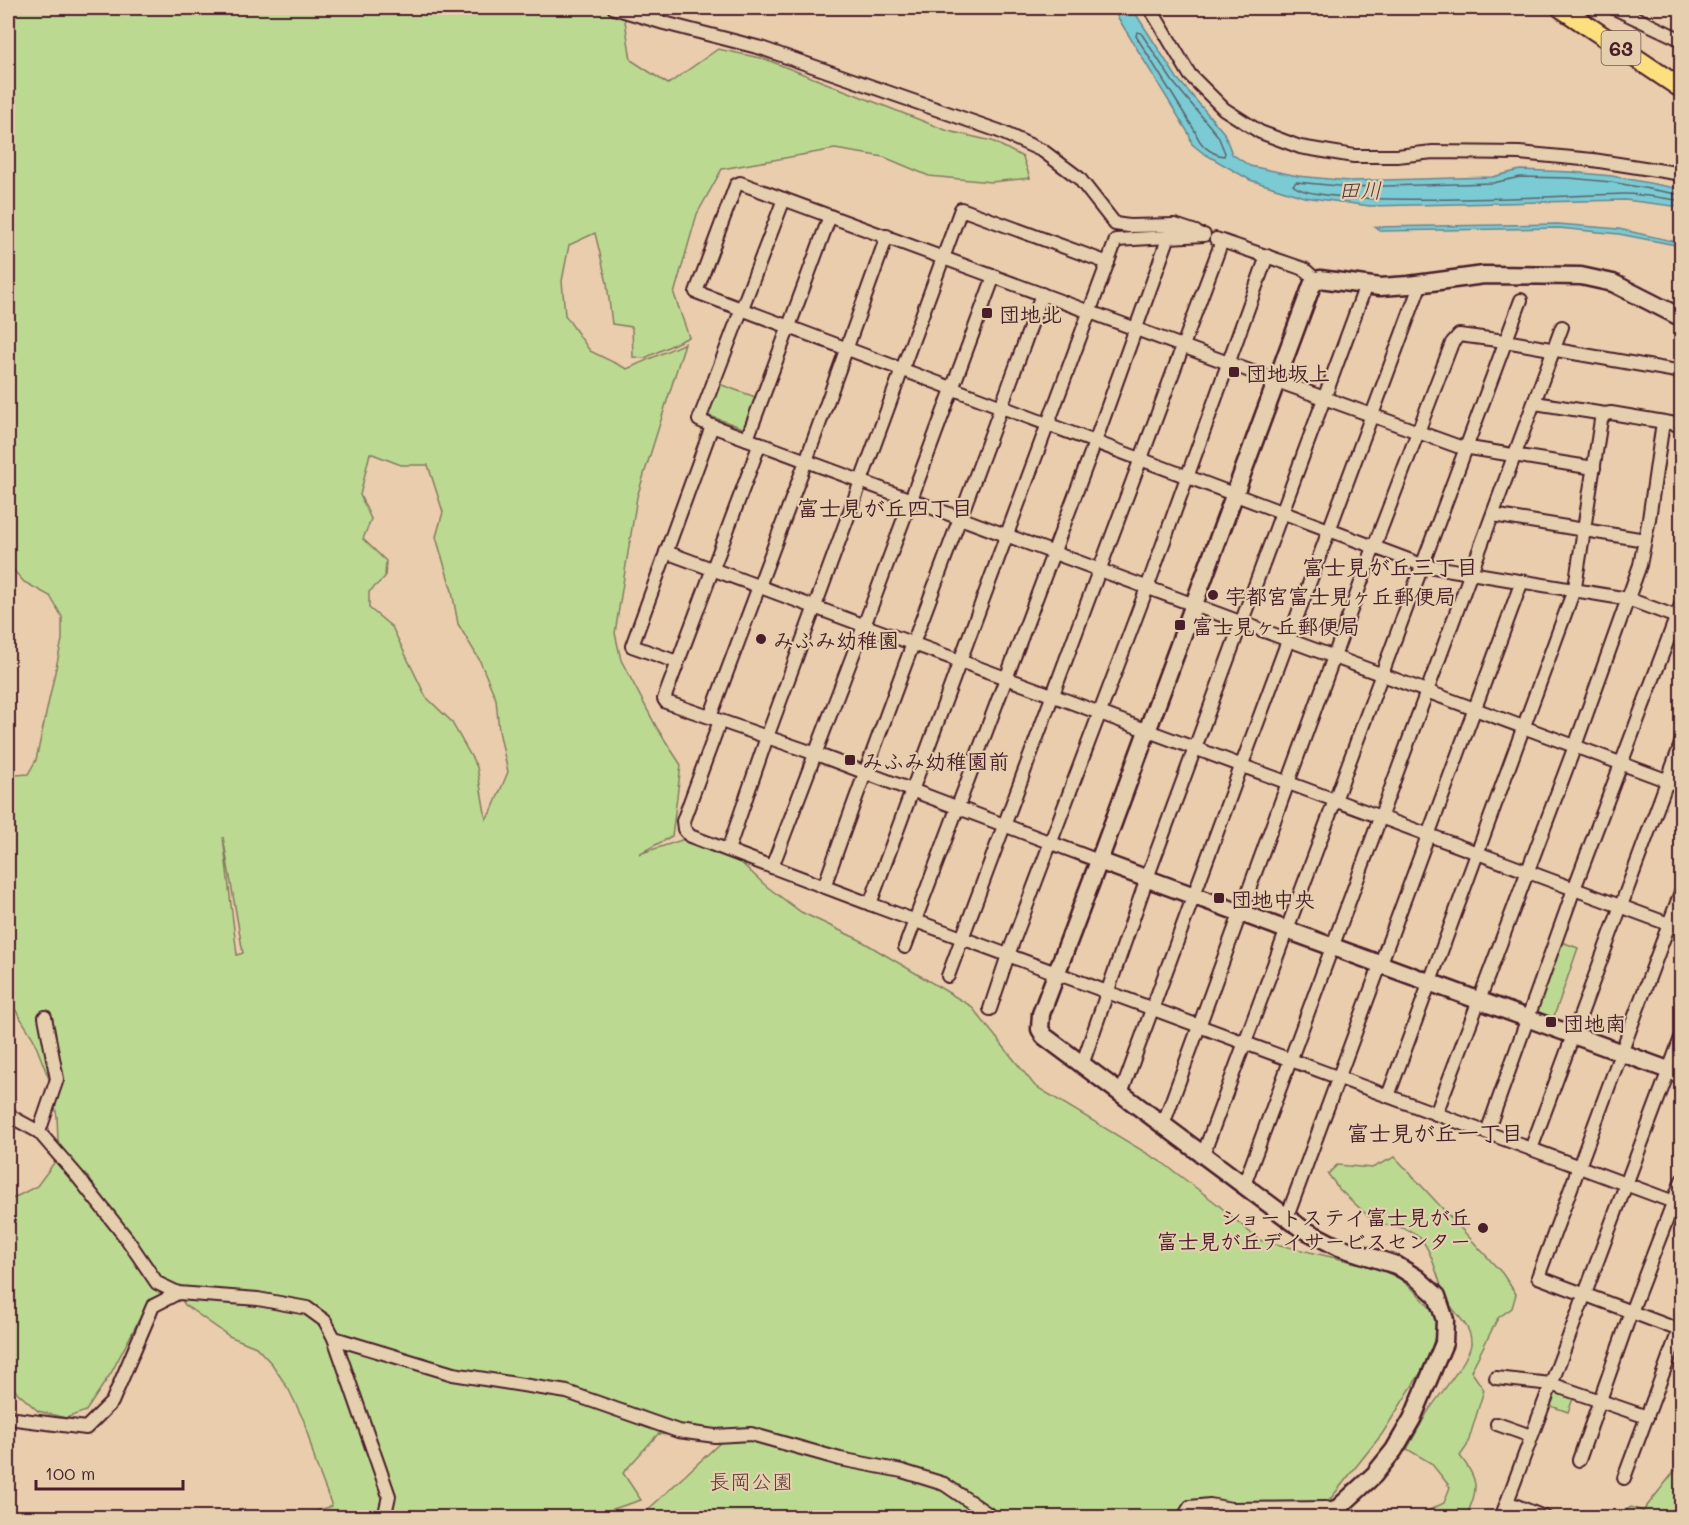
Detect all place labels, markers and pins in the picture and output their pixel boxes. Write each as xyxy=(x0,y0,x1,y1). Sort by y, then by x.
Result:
place label: 団地北 xyxy=(999,300,1062,327)
marker: 団地北 xyxy=(980,306,994,320)
place label: 団地坂上 xyxy=(1246,359,1330,386)
marker: 団地坂上 xyxy=(1227,365,1241,379)
place label: 宇都宮富士見ヶ丘郵便局 xyxy=(1225,582,1456,609)
marker: 宇都宮富士見ヶ丘郵便局 xyxy=(1206,588,1220,602)
place label: 富士見ヶ丘郵便局 xyxy=(1192,612,1360,639)
marker: 富士見ヶ丘郵便局 xyxy=(1173,618,1187,632)
place label: みふみ幼稚園 xyxy=(773,626,899,653)
marker: みふみ幼稚園 xyxy=(754,632,768,646)
place label: みふみ幼稚園前 xyxy=(862,747,1009,774)
marker: みふみ幼稚園前 xyxy=(843,753,857,767)
place label: 団地中央 xyxy=(1231,885,1315,912)
marker: 団地中央 xyxy=(1212,891,1226,905)
place label: 団地南 xyxy=(1563,1009,1626,1036)
marker: 団地南 xyxy=(1544,1015,1558,1029)
place label: ショートステイ富士見が丘 富士見が丘デイサービスセンター xyxy=(1157,1203,1471,1254)
marker: ショートステイ富士見が丘 富士見が丘デイサービスセンター xyxy=(1476,1221,1490,1235)

